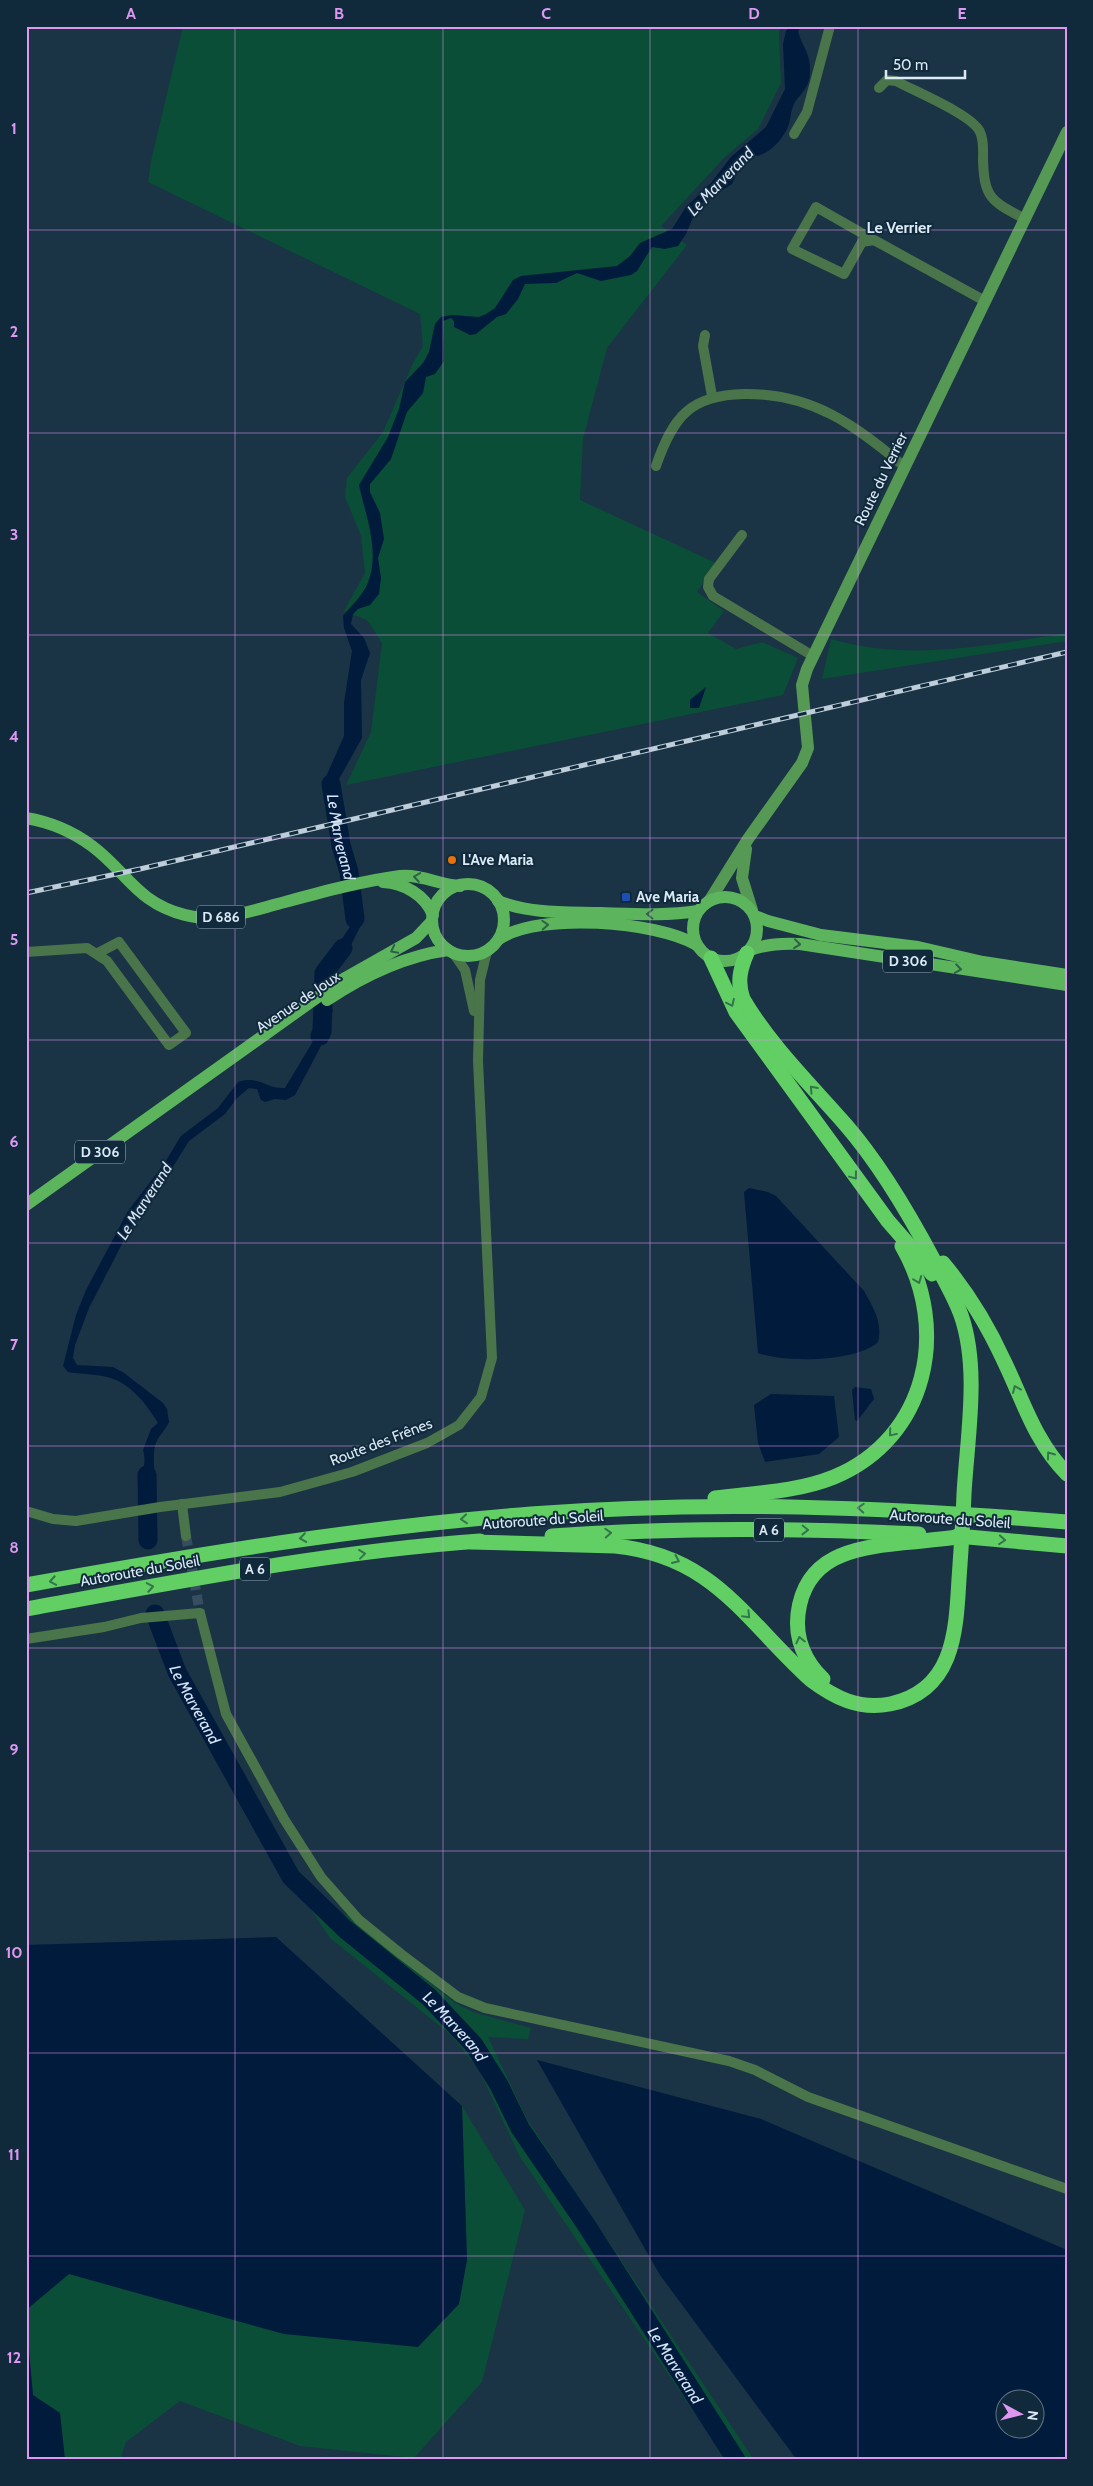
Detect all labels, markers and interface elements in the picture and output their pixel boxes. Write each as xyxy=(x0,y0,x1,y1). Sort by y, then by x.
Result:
text: A xyxy=(126,4,136,23)
text: B xyxy=(334,4,344,23)
text: C xyxy=(541,4,551,23)
text: D xyxy=(748,4,760,23)
text: E xyxy=(957,4,967,23)
scale bar xyxy=(886,48,964,80)
text: 50 m xyxy=(893,56,928,74)
text: 1 xyxy=(11,119,17,138)
water label: Le Marverand xyxy=(683,143,758,219)
district label: Le Verrier xyxy=(867,218,932,237)
text: 2 xyxy=(10,322,18,341)
street label: Route du Verrier xyxy=(851,429,911,529)
text: 3 xyxy=(10,525,18,544)
text: 4 xyxy=(9,727,19,746)
water label: Le Marverand xyxy=(323,793,359,882)
place label: L'Ave Maria xyxy=(462,851,534,869)
marker: L'Ave Maria xyxy=(446,854,458,866)
one-way arrow xyxy=(412,873,421,883)
place label: Ave Maria xyxy=(636,888,700,906)
marker: Ave Maria xyxy=(620,891,632,903)
road number: D 686 xyxy=(197,906,245,929)
one-way arrow xyxy=(645,909,653,919)
one-way arrow xyxy=(541,920,549,931)
text: 5 xyxy=(10,930,18,949)
one-way arrow xyxy=(794,938,802,949)
one-way arrow xyxy=(390,944,399,954)
road number: D 306 xyxy=(883,949,933,972)
one-way arrow xyxy=(954,963,962,974)
street label: Avenue de Joux xyxy=(253,967,343,1037)
one-way arrow xyxy=(725,998,736,1007)
one-way arrow xyxy=(810,1086,819,1095)
text: 6 xyxy=(10,1132,19,1151)
road number: D 306 xyxy=(75,1140,125,1164)
water label: Le Marverand xyxy=(113,1159,177,1243)
one-way arrow xyxy=(849,1170,857,1179)
one-way arrow xyxy=(912,1275,922,1284)
text: 7 xyxy=(10,1335,19,1354)
one-way arrow xyxy=(1012,1385,1023,1394)
street label: Route des Frênes xyxy=(327,1414,435,1470)
one-way arrow xyxy=(889,1427,898,1436)
one-way arrow xyxy=(1047,1451,1056,1461)
one-way arrow xyxy=(857,1503,865,1514)
street label: Autoroute du Soleil xyxy=(889,1506,1012,1532)
street label: Autoroute du Soleil xyxy=(482,1507,605,1533)
one-way arrow xyxy=(460,1514,468,1525)
road number: A 6 xyxy=(754,1518,784,1542)
one-way arrow xyxy=(801,1524,809,1535)
one-way arrow xyxy=(604,1528,612,1538)
one-way arrow xyxy=(299,1533,307,1543)
one-way arrow xyxy=(998,1534,1006,1545)
text: 8 xyxy=(9,1538,19,1557)
one-way arrow xyxy=(359,1549,367,1560)
street label: Autoroute du Soleil xyxy=(79,1552,202,1590)
one-way arrow xyxy=(671,1554,680,1565)
road number: A 6 xyxy=(240,1558,270,1580)
one-way arrow xyxy=(49,1575,58,1585)
one-way arrow xyxy=(146,1582,154,1593)
one-way arrow xyxy=(741,1610,750,1619)
one-way arrow xyxy=(795,1635,806,1644)
water label: Le Marverand xyxy=(165,1662,224,1748)
text: 9 xyxy=(10,1740,19,1759)
text: 10 xyxy=(5,1943,23,1962)
water label: Le Marverand xyxy=(419,1987,491,2066)
text: 11 xyxy=(8,2145,20,2164)
water label: Le Marverand xyxy=(644,2323,707,2408)
text: 12 xyxy=(7,2348,21,2367)
north arrow xyxy=(996,2388,1046,2438)
text: N xyxy=(1023,2410,1042,2422)

